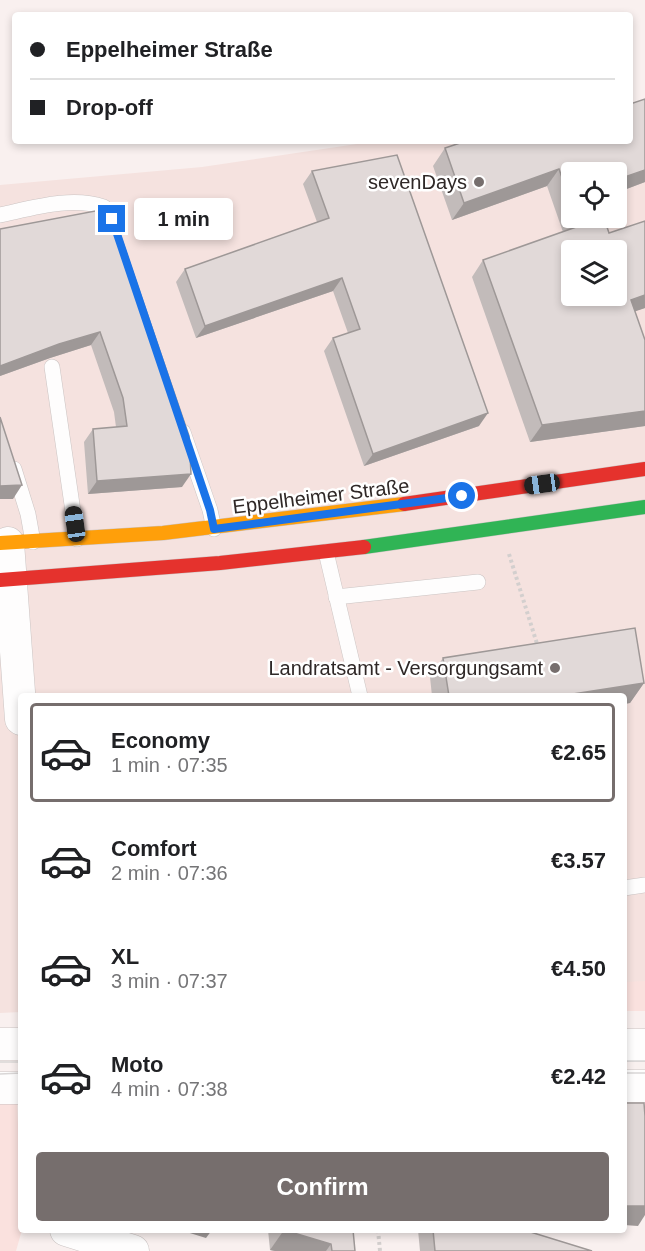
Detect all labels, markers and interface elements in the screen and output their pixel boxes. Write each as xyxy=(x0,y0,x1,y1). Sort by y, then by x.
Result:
text: Eppelheimer Straße xyxy=(66,37,273,62)
text: Drop-off xyxy=(66,95,153,120)
map controls xyxy=(561,162,627,306)
button: locate xyxy=(561,162,627,228)
place label: sevenDays xyxy=(368,171,467,193)
marker: sevenDays xyxy=(472,175,486,189)
callout: 1 min xyxy=(133,198,232,240)
route end xyxy=(98,205,125,232)
text: 1 min xyxy=(157,208,210,230)
button: layers xyxy=(561,240,627,306)
car xyxy=(523,473,561,495)
street label: Eppelheimer Straße xyxy=(231,474,411,518)
route start xyxy=(448,482,475,509)
car xyxy=(64,505,86,543)
place label: Landratsamt - Versorgungsamt xyxy=(268,657,543,679)
marker: Landratsamt - Versorgungsamt xyxy=(548,661,562,675)
icon: car xyxy=(39,726,93,780)
text: Economy xyxy=(111,728,210,753)
text: €2.65 xyxy=(551,740,606,765)
text: 1 min · 07:35 xyxy=(111,754,228,776)
icon: car xyxy=(39,834,93,888)
text: Comfort xyxy=(111,836,197,861)
text: €3.57 xyxy=(551,848,606,873)
text: 2 min · 07:36 xyxy=(111,862,228,884)
icon: car xyxy=(39,942,93,996)
text: XL xyxy=(111,944,139,969)
text: €4.50 xyxy=(551,956,606,981)
text: 3 min · 07:37 xyxy=(111,970,228,992)
icon: car xyxy=(39,1050,93,1104)
text: Moto xyxy=(111,1052,164,1077)
text: €2.42 xyxy=(551,1064,606,1089)
text: 4 min · 07:38 xyxy=(111,1078,228,1100)
button: Confirm xyxy=(36,1152,609,1221)

